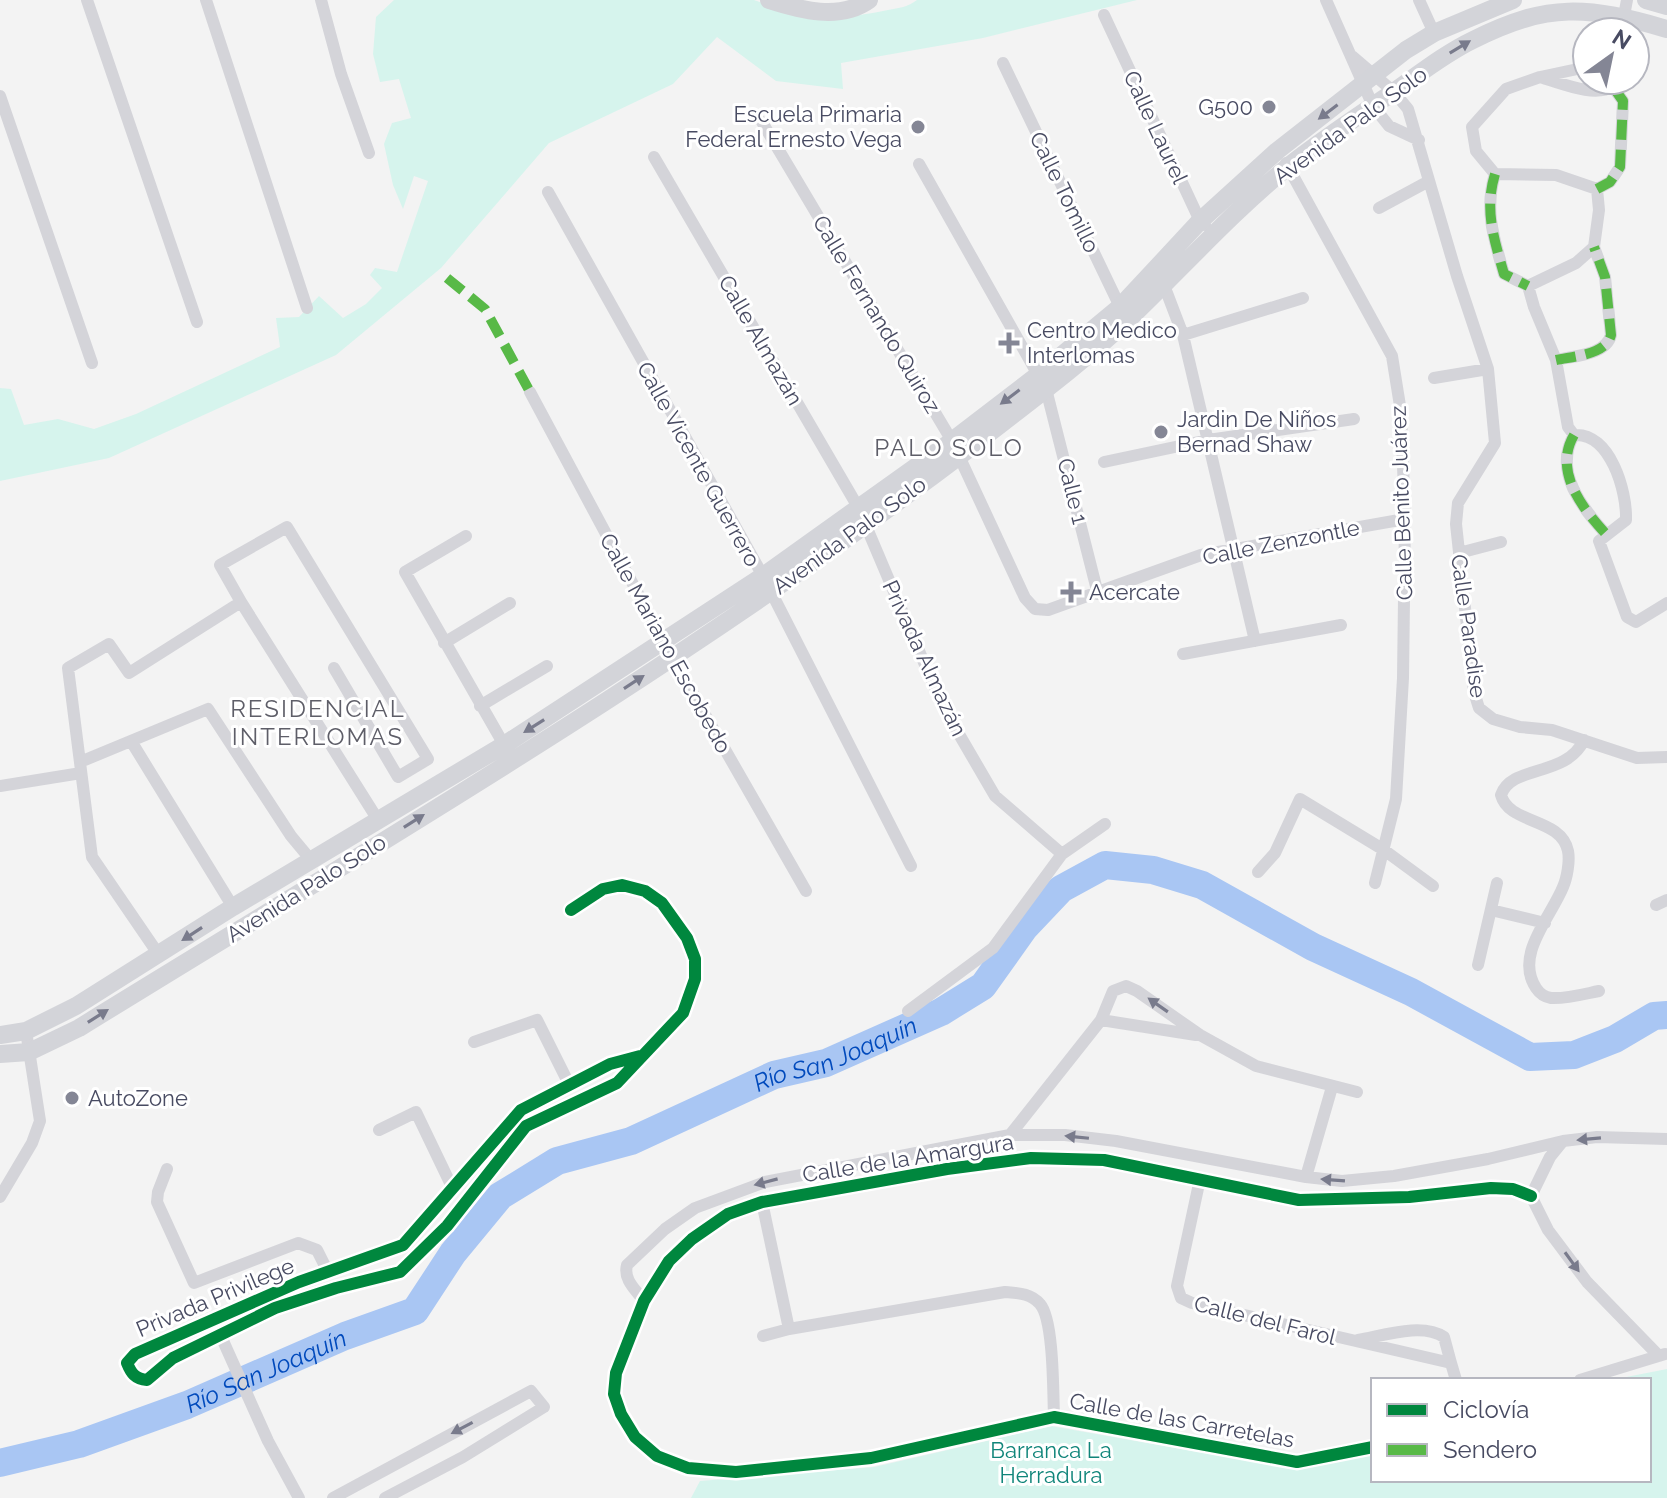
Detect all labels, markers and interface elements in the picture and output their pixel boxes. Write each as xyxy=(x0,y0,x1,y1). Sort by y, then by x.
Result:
north arrow xyxy=(1571,16,1651,96)
text: N xyxy=(1608,24,1636,55)
one-way arrow xyxy=(1449,41,1471,55)
street label: Avenida Palo Solo xyxy=(1268,61,1432,189)
street label: Calle Laurel xyxy=(1118,66,1194,188)
place label: G500 xyxy=(1198,94,1253,120)
marker: G500 xyxy=(1260,98,1278,116)
place label: Escuela Primaria Federal Ernesto Vega xyxy=(685,101,902,152)
one-way arrow xyxy=(1318,104,1338,120)
marker: Escuela Primaria Federal Ernesto Vega xyxy=(909,118,927,136)
street label: Calle Tomillo xyxy=(1025,127,1105,257)
street label: Calle Fernando Quiroz xyxy=(808,211,946,418)
street label: Calle Almazán xyxy=(713,270,809,410)
place label: Centro Medico Interlomas xyxy=(1027,317,1177,368)
marker: Centro Medico Interlomas xyxy=(998,332,1020,354)
street label: Calle Vicente Guerrero xyxy=(632,357,766,571)
one-way arrow xyxy=(999,388,1020,404)
street label: Calle Benito Juárez xyxy=(1385,405,1417,601)
place label: Jardin De Niños Bernad Shaw xyxy=(1177,406,1336,457)
marker: Jardin De Niños Bernad Shaw xyxy=(1152,423,1170,441)
district label: PALO SOLO xyxy=(874,433,1024,462)
street label: Calle 1 xyxy=(1052,455,1094,527)
street label: Avenida Palo Solo xyxy=(767,471,931,599)
street label: Calle Zenzontle xyxy=(1200,514,1362,570)
street label: Calle Mariano Escobedo xyxy=(595,529,737,757)
street label: Calle Paradise xyxy=(1446,552,1492,700)
street label: Privada Almazán xyxy=(878,576,972,740)
place label: Acercate xyxy=(1089,579,1180,605)
marker: Acercate xyxy=(1060,581,1082,603)
one-way arrow xyxy=(623,675,645,689)
district label: RESIDENCIAL INTERLOMAS xyxy=(230,694,406,751)
one-way arrow xyxy=(523,718,544,733)
one-way arrow xyxy=(403,814,425,828)
street label: Avenida Palo Solo xyxy=(221,828,391,948)
one-way arrow xyxy=(181,926,203,940)
one-way arrow xyxy=(1147,998,1168,1013)
one-way arrow xyxy=(87,1010,109,1024)
water label: Río San Joaquín xyxy=(748,1010,921,1097)
place label: AutoZone xyxy=(88,1085,188,1111)
marker: AutoZone xyxy=(63,1089,81,1107)
street label: Calle de la Amargura xyxy=(801,1128,1015,1188)
one-way arrow xyxy=(1064,1130,1089,1143)
one-way arrow xyxy=(1576,1133,1601,1146)
one-way arrow xyxy=(1320,1173,1345,1186)
one-way arrow xyxy=(753,1177,778,1189)
one-way arrow xyxy=(1563,1251,1579,1272)
street label: Privada Privilege xyxy=(132,1252,298,1342)
street label: Calle del Farol xyxy=(1191,1290,1339,1350)
water label: Río San Joaquín xyxy=(181,1323,351,1418)
legend xyxy=(1371,1378,1651,1482)
street label: Calle de las Carretelas xyxy=(1068,1387,1296,1453)
text: Ciclovía xyxy=(1443,1395,1529,1424)
one-way arrow xyxy=(451,1420,473,1434)
text: Sendero xyxy=(1443,1435,1537,1464)
park label: Barranca La Herradura xyxy=(990,1437,1112,1488)

